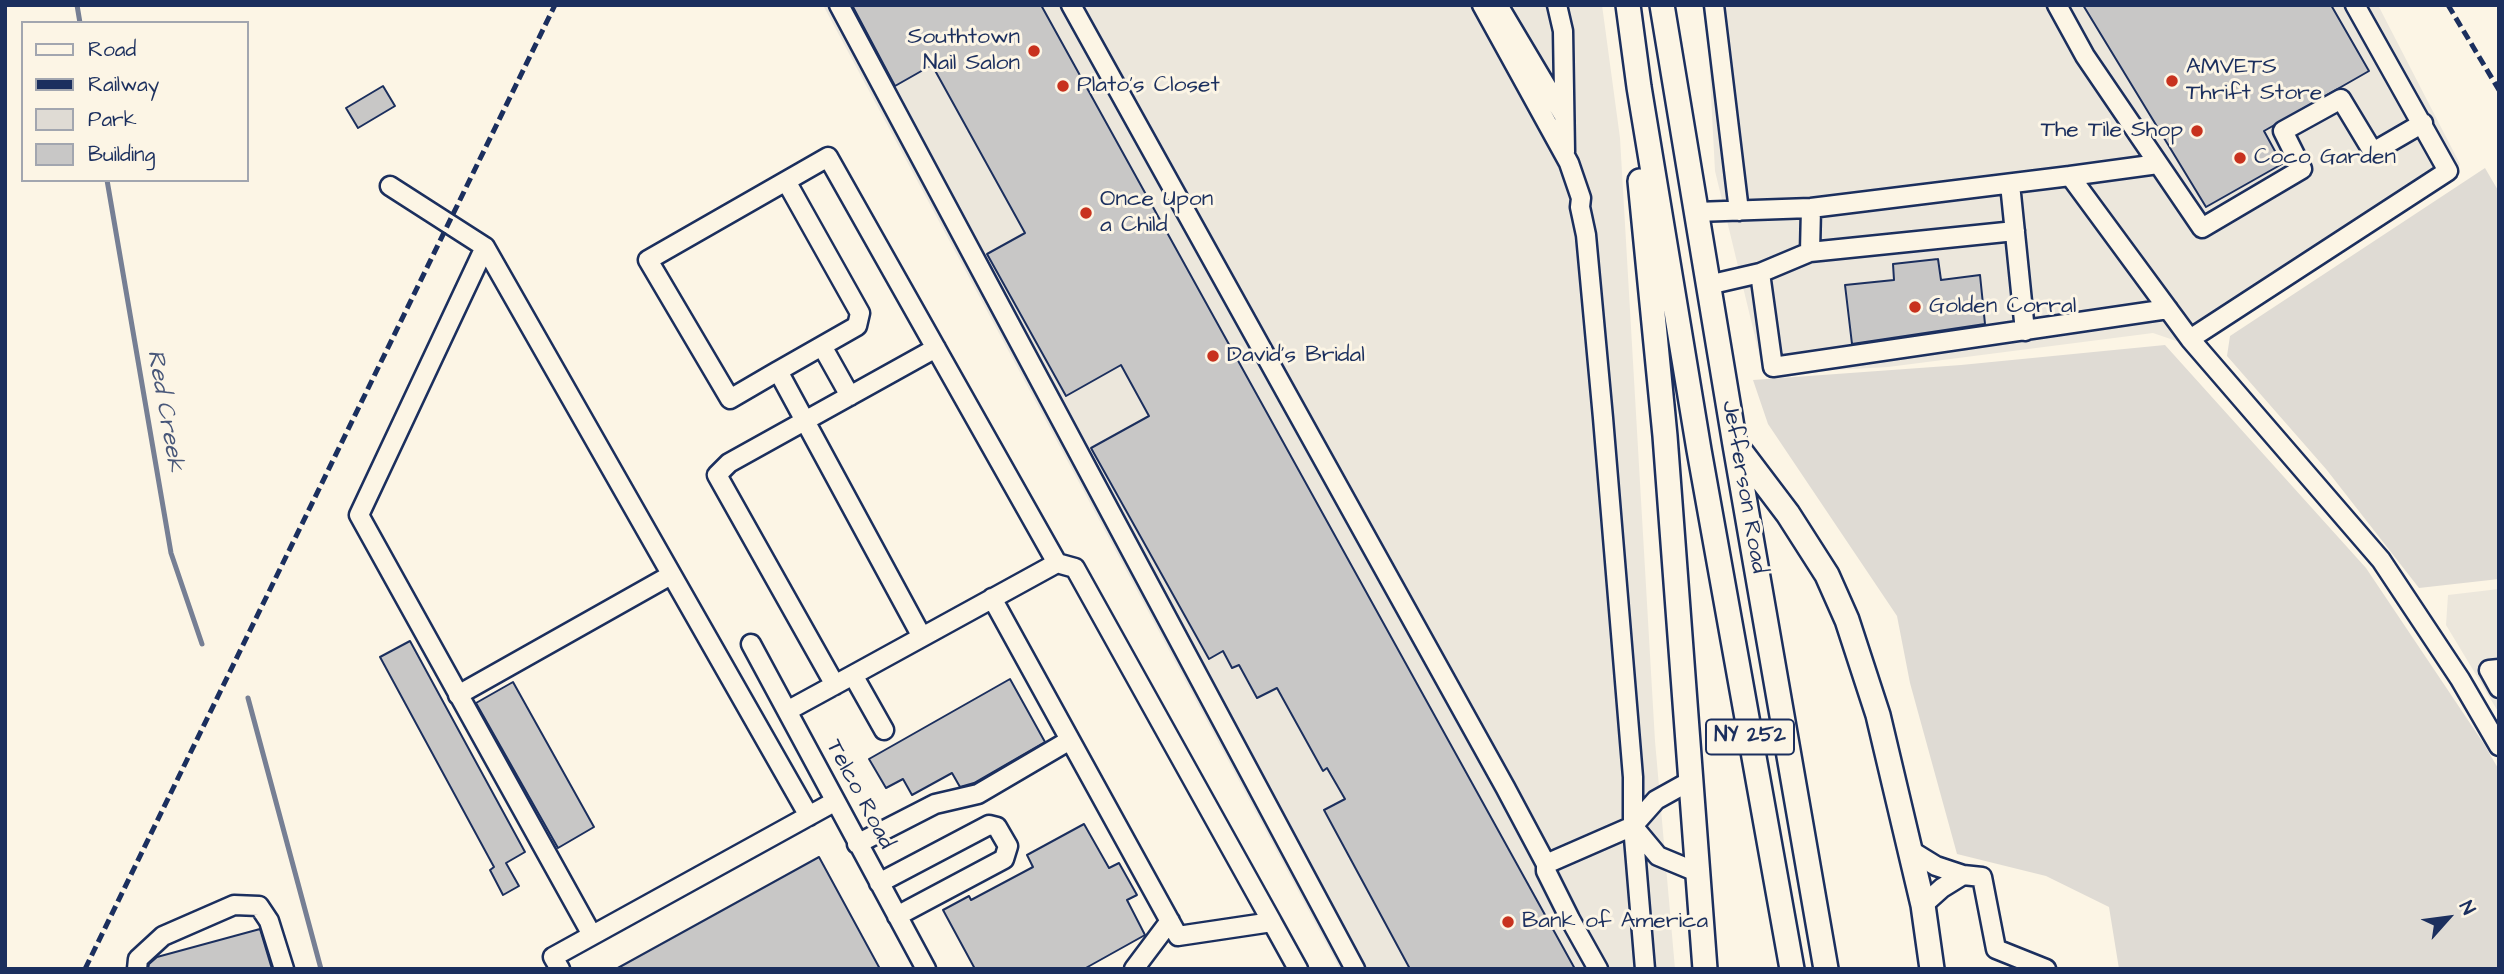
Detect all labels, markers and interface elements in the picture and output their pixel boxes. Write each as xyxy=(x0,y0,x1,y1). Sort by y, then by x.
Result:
legend xyxy=(21,21,248,182)
place label: Southtown Nail Salon xyxy=(908,24,1020,78)
text: Road xyxy=(88,35,136,64)
marker: Southtown Nail Salon xyxy=(1026,43,1042,59)
place label: AMVETS Thrift Store xyxy=(2186,54,2322,108)
text: Railway xyxy=(88,70,159,99)
place label: Plato's Closet xyxy=(1077,72,1220,100)
marker: AMVETS Thrift Store xyxy=(2164,73,2180,89)
marker: Plato's Closet xyxy=(1055,78,1071,94)
text: Park xyxy=(88,105,137,134)
place label: The Tile Shop xyxy=(2041,117,2183,145)
marker: The Tile Shop xyxy=(2189,123,2205,139)
text: Building xyxy=(88,140,155,169)
place label: Coco Garden xyxy=(2254,144,2396,172)
marker: Coco Garden xyxy=(2232,150,2248,166)
place label: Once Upon a Child xyxy=(1100,186,1213,240)
marker: Once Upon a Child xyxy=(1078,205,1094,221)
place label: Golden Corral xyxy=(1929,293,2076,321)
marker: Golden Corral xyxy=(1907,299,1923,315)
place label: David's Bridal xyxy=(1227,342,1365,370)
water label: Red Creek xyxy=(139,348,189,474)
marker: David's Bridal xyxy=(1205,348,1221,364)
street label: Jefferson Road xyxy=(1714,398,1772,576)
road number: NY 252 xyxy=(1706,720,1794,754)
street label: Telco Road xyxy=(819,736,899,854)
north arrow xyxy=(2413,883,2483,953)
text: N xyxy=(2452,896,2482,920)
place label: Bank of America xyxy=(1522,908,1708,936)
marker: Bank of America xyxy=(1500,914,1516,930)

